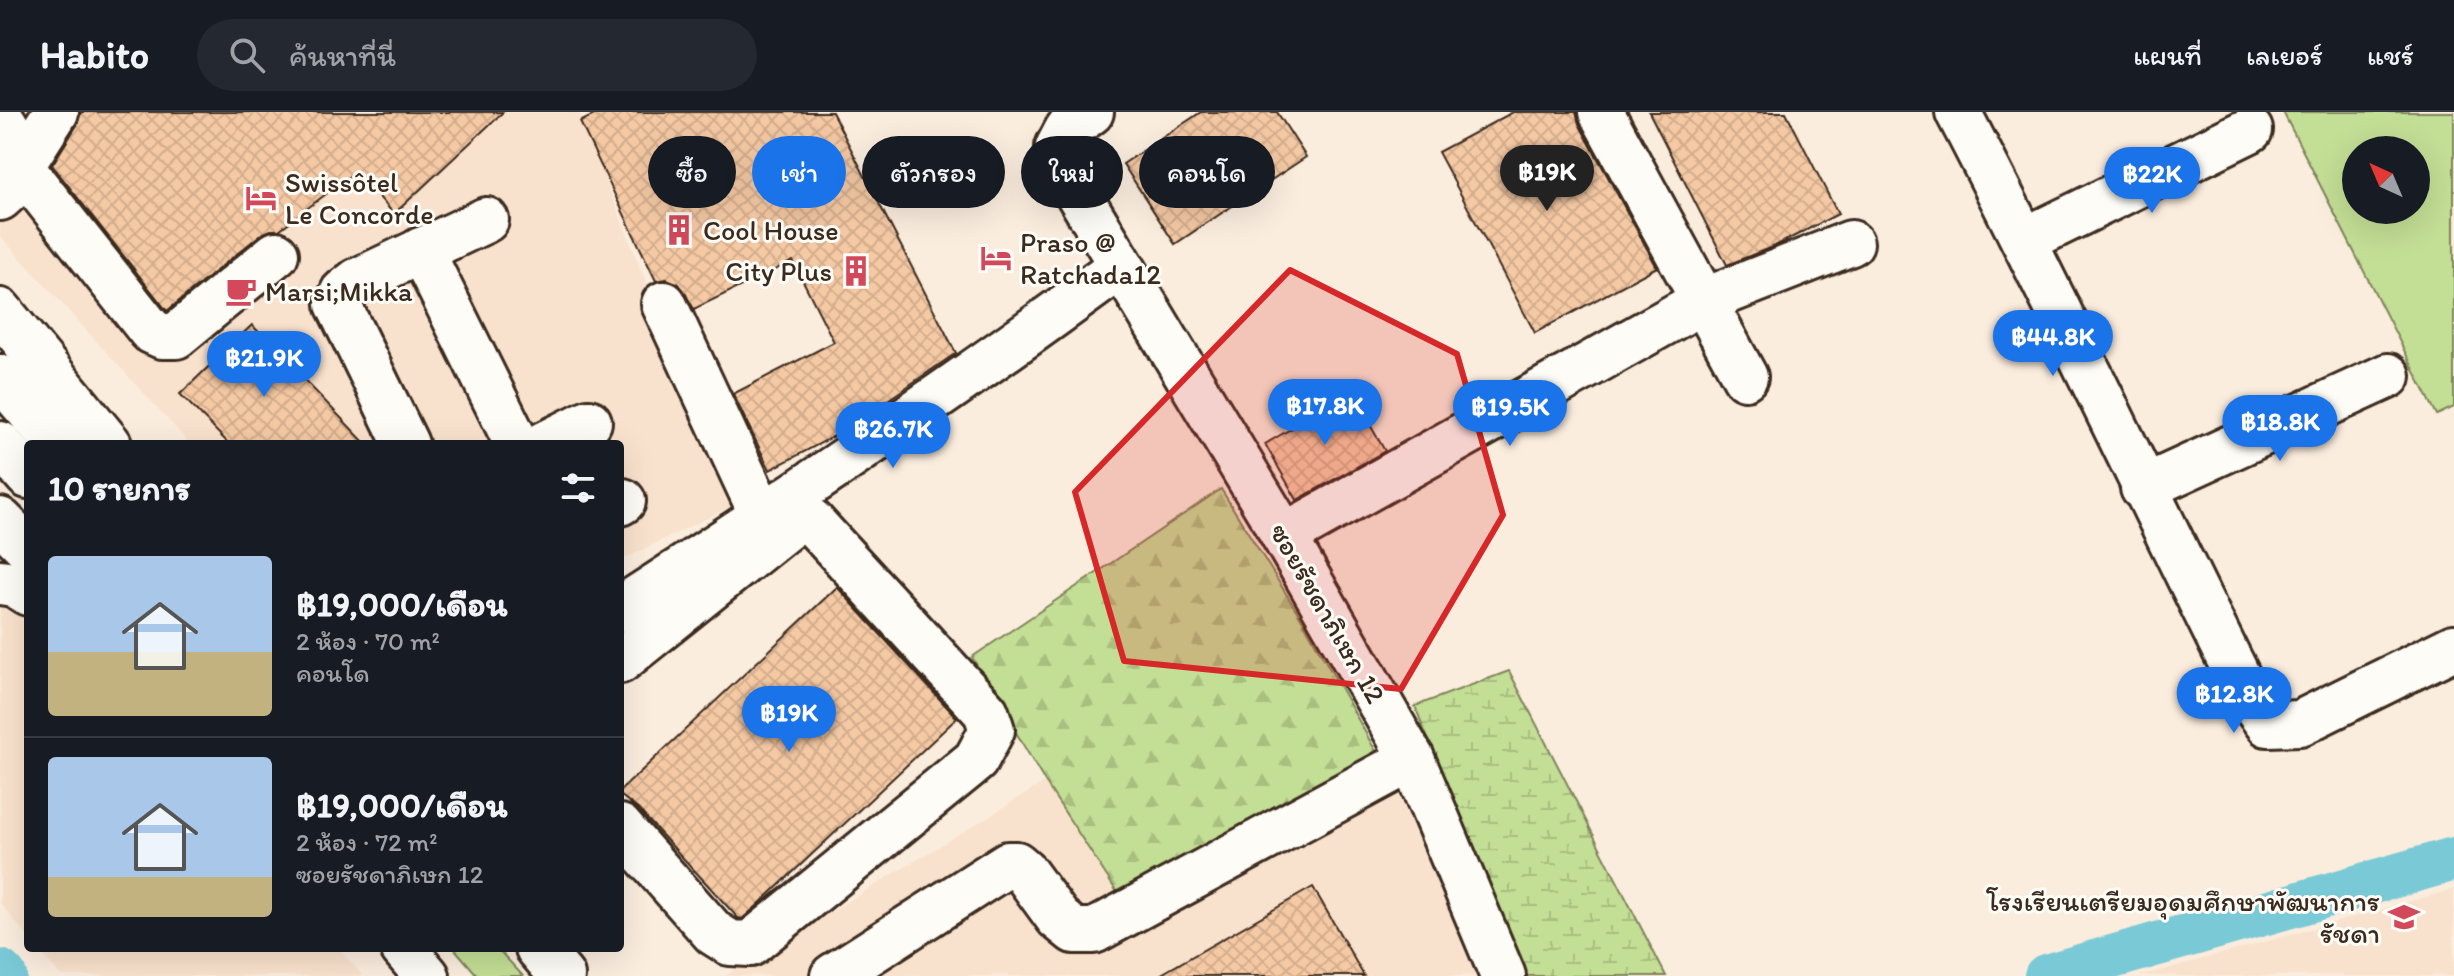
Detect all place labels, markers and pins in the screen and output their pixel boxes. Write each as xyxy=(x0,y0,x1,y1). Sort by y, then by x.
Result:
pin: ฿19K xyxy=(1500,145,1594,213)
pin: ฿22K xyxy=(2105,147,2199,215)
place label: Swissôtel Le Concorde xyxy=(285,165,434,231)
hotel icon: Swissôtel Le Concorde xyxy=(244,181,278,215)
building icon: Cool House xyxy=(662,213,696,247)
place label: Cool House xyxy=(703,213,839,247)
place label: Praso @ Ratchada12 xyxy=(1020,225,1161,291)
hotel icon: Praso @ Ratchada12 xyxy=(979,241,1013,275)
place label: City Plus xyxy=(725,254,832,288)
building icon: City Plus xyxy=(839,254,873,288)
cafe icon: Marsi;Mikka xyxy=(224,274,258,308)
place label: Marsi;Mikka xyxy=(265,274,413,308)
pin: ฿44.8K xyxy=(1988,310,2118,378)
pin: ฿21.9K xyxy=(199,331,329,399)
pin: ฿17.8K xyxy=(1260,379,1390,447)
pin: ฿19.5K xyxy=(1445,380,1575,448)
pin: ฿18.8K xyxy=(2215,395,2345,463)
pin: ฿26.7K xyxy=(828,402,958,470)
pin: ฿12.8K xyxy=(2169,667,2299,735)
pin: ฿19K xyxy=(742,686,836,754)
place label: โรงเรียนเตรียมอุดมศึกษาพัฒนาการ รัชดา xyxy=(1986,884,2380,950)
school or university icon: โรงเรียนเตรียมอุดมศึกษาพัฒนาการ รัชดา xyxy=(2387,900,2421,934)

